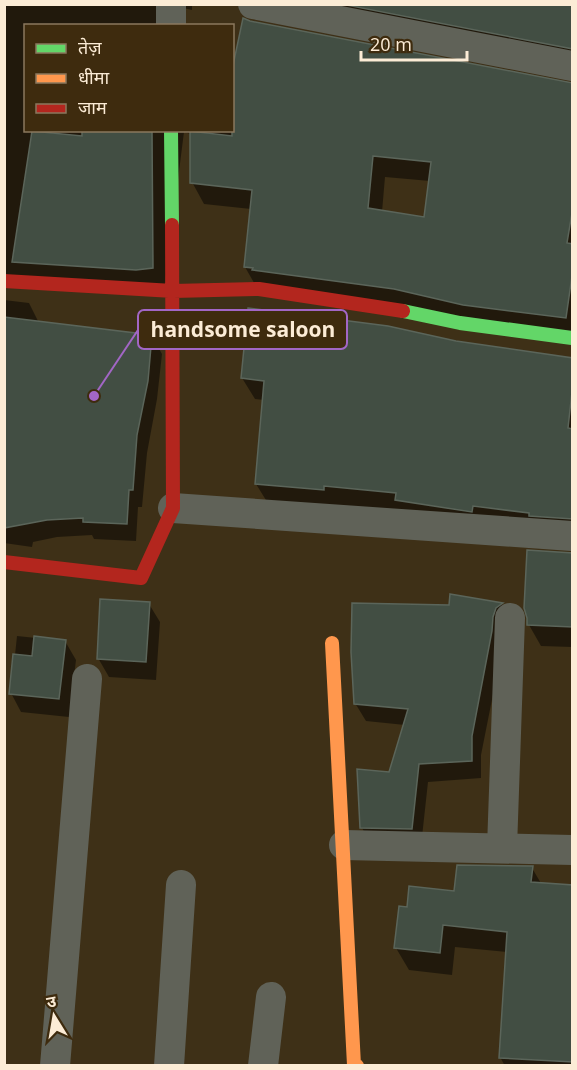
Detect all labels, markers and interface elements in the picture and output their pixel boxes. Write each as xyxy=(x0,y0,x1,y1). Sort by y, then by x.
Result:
legend xyxy=(24,24,234,132)
scale bar xyxy=(361,24,468,62)
text: 20 m xyxy=(370,32,412,56)
text: तेज़ xyxy=(78,35,102,59)
text: धीमा xyxy=(78,65,109,89)
text: जाम xyxy=(78,95,108,119)
callout: handsome saloon xyxy=(138,310,347,349)
text: handsome saloon xyxy=(151,315,335,343)
north arrow xyxy=(24,986,84,1046)
text: उ xyxy=(44,989,58,1013)

